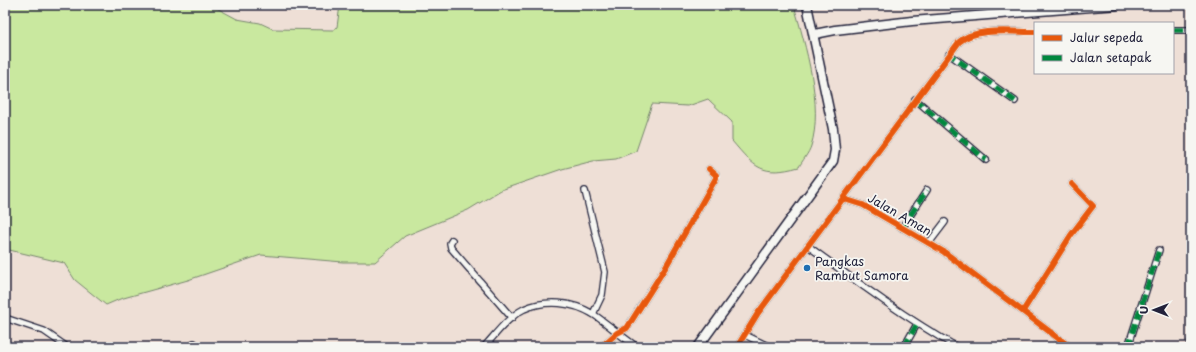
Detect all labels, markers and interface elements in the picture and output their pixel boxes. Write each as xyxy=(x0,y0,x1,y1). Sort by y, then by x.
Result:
legend xyxy=(1034,22,1174,74)
text: Jalur sepeda xyxy=(1070,28,1144,46)
text: Jalan setapak xyxy=(1070,48,1152,66)
street label: Jalan Aman xyxy=(865,188,935,240)
place label: Pangkas Rambut Samora xyxy=(815,252,909,284)
marker: Pangkas Rambut Samora xyxy=(802,263,812,273)
north arrow xyxy=(1134,290,1174,330)
text: U xyxy=(1135,306,1152,314)

